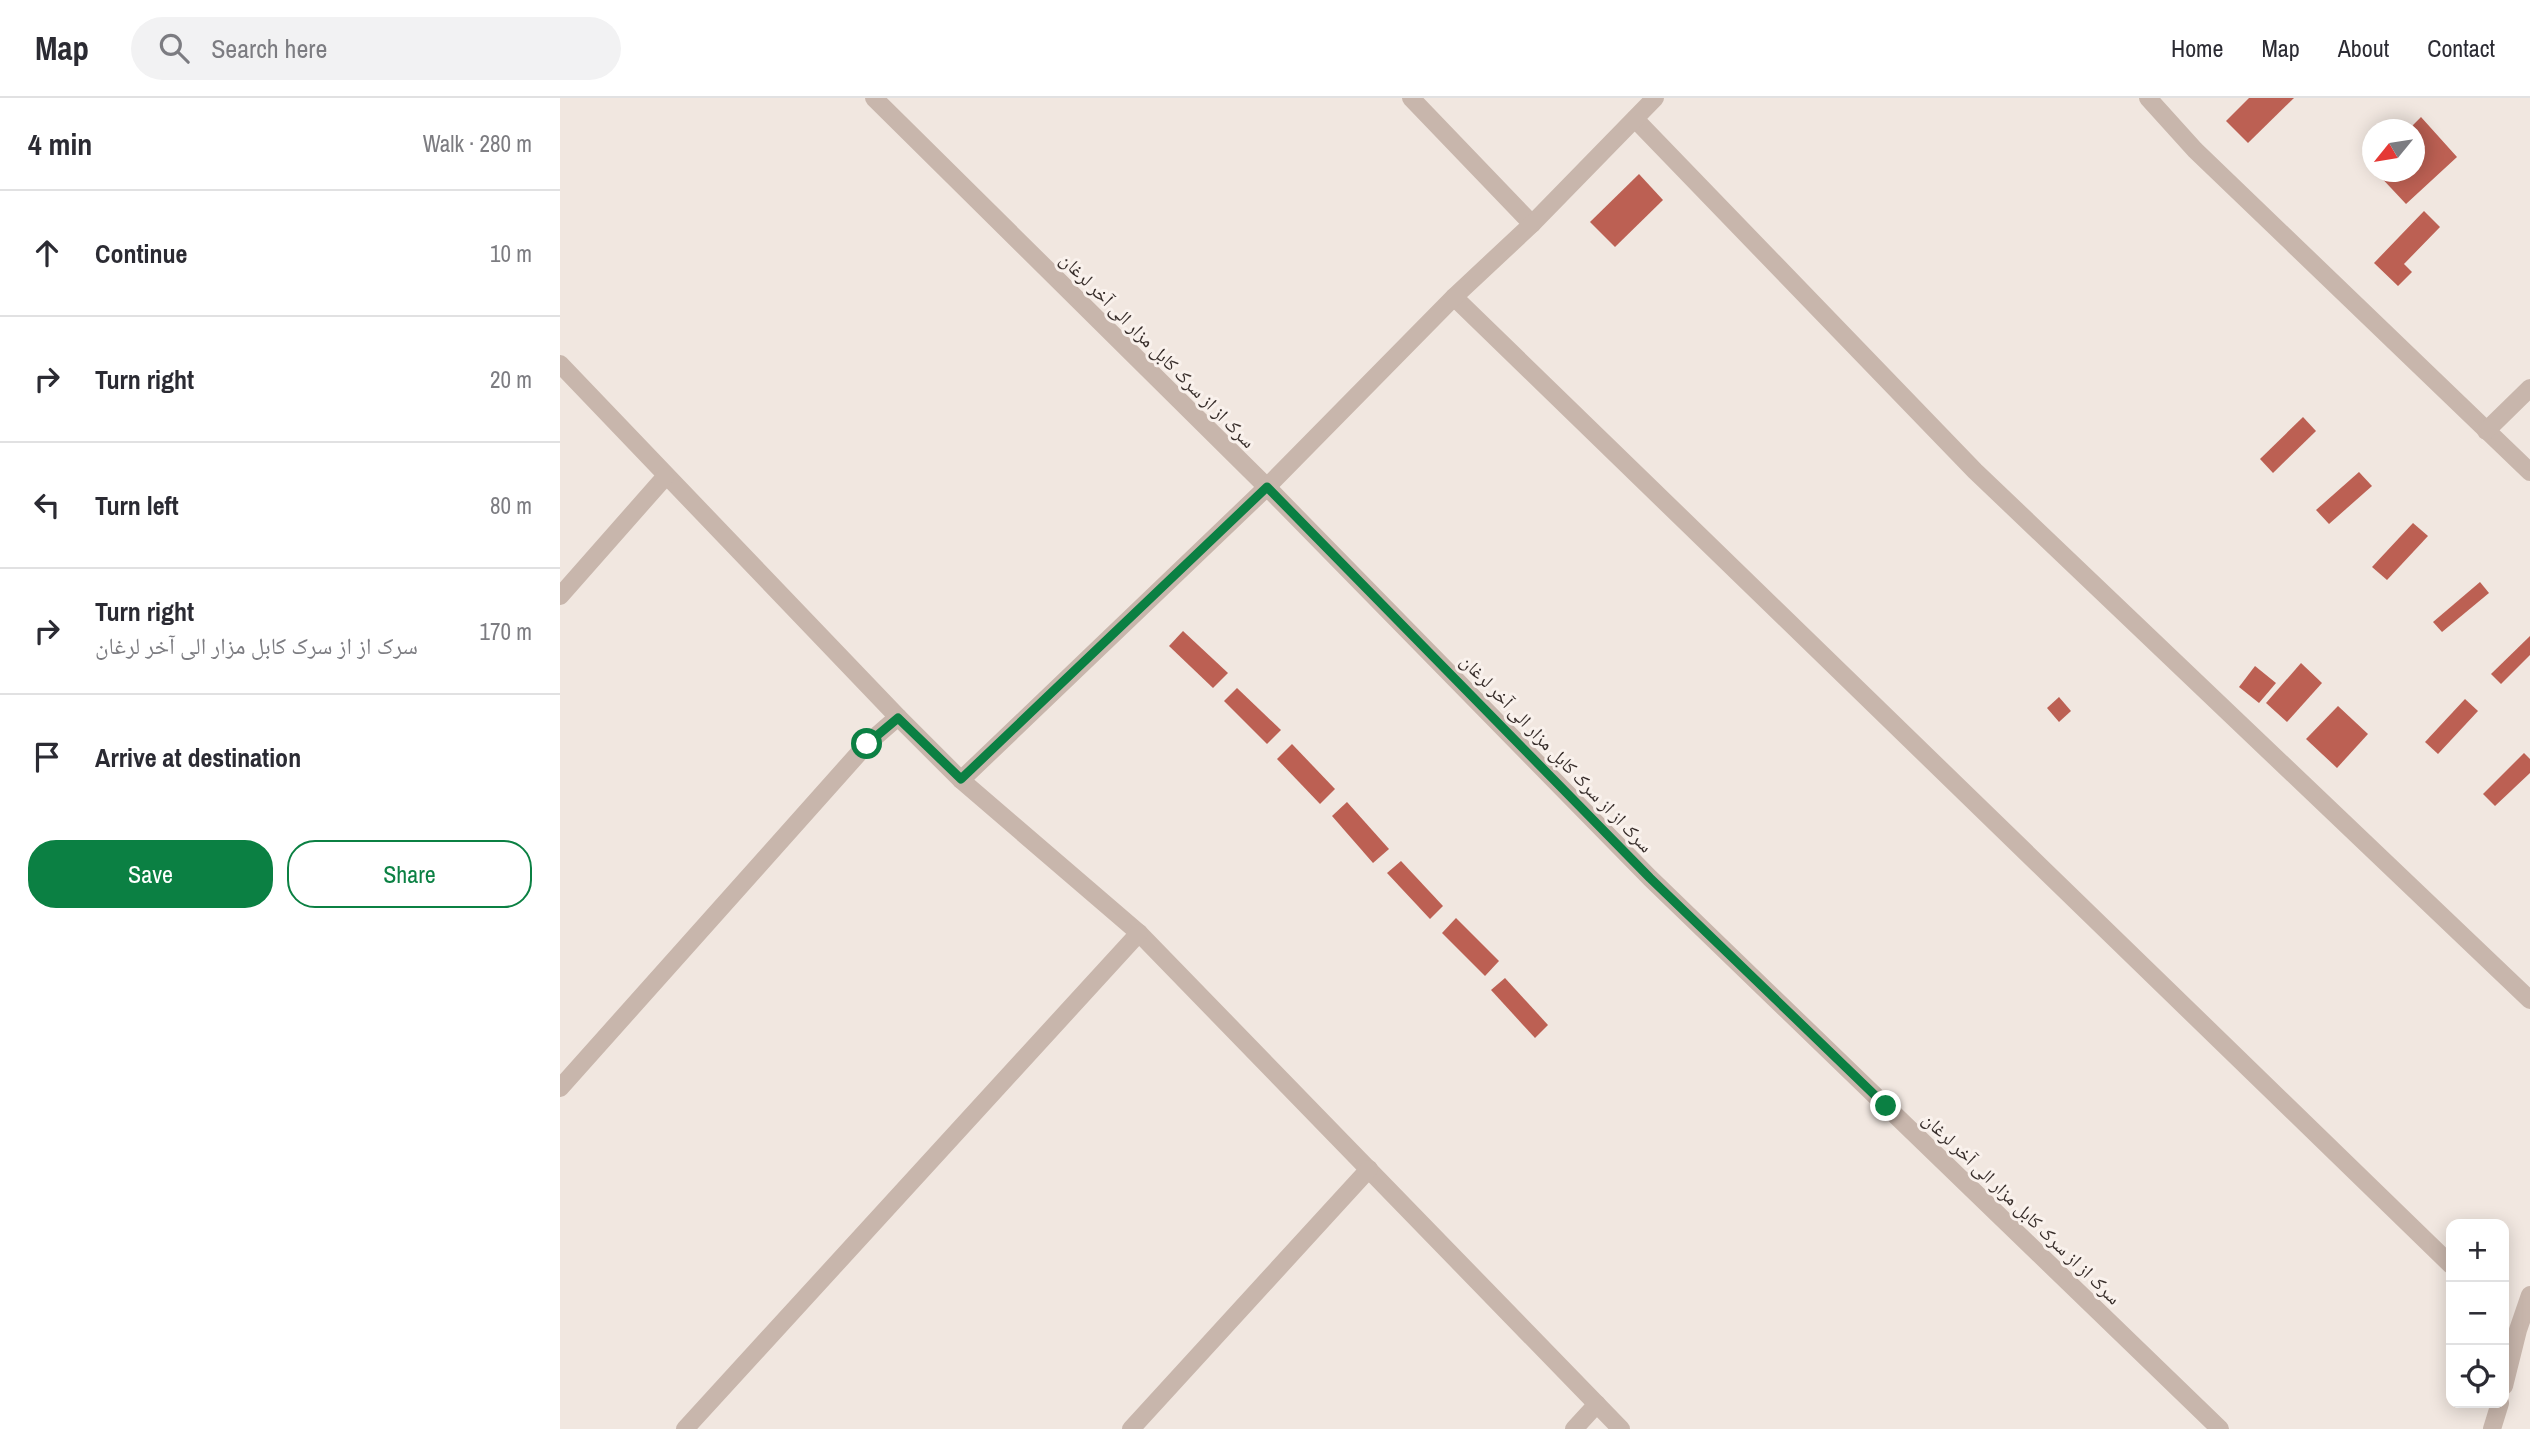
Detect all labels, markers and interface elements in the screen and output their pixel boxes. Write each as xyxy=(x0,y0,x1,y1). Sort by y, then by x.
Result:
search box xyxy=(131,17,621,80)
text: Map xyxy=(35,26,89,70)
icon: search xyxy=(155,29,193,67)
text: Search here xyxy=(211,31,327,66)
text: Home xyxy=(2171,32,2223,64)
text: Map xyxy=(2261,32,2300,64)
text: About xyxy=(2338,32,2389,64)
text: Contact xyxy=(2427,32,2495,64)
north arrow xyxy=(2362,119,2425,182)
text: 4 min xyxy=(28,124,92,164)
text: Walk · 280 m xyxy=(423,128,532,159)
icon: ahead xyxy=(28,234,66,272)
text: Continue xyxy=(95,236,187,271)
text: 10 m xyxy=(490,238,532,269)
street label: سرک از از سرک کابل مزار الی آخر لرغان xyxy=(1055,247,1261,453)
icon: right xyxy=(28,360,66,398)
text: Turn right xyxy=(95,362,194,397)
text: 20 m xyxy=(490,364,532,395)
icon: left xyxy=(28,486,66,524)
text: Turn left xyxy=(95,488,179,523)
text: 80 m xyxy=(490,490,532,521)
text: Turn right xyxy=(95,594,194,629)
icon: right xyxy=(28,612,66,650)
text: 170 m xyxy=(480,616,532,647)
text: سرک از از سرک کابل مزار الی آخر لرغان xyxy=(95,630,418,661)
street label: سرک از از سرک کابل مزار الی آخر لرغان xyxy=(1455,648,1659,858)
route start xyxy=(851,728,882,759)
icon: arrive xyxy=(28,738,66,776)
text: Arrive at destination xyxy=(95,740,301,775)
button: Save xyxy=(28,840,273,908)
button: Share xyxy=(287,840,532,908)
route end xyxy=(1870,1090,1901,1121)
street label: سرک از از سرک کابل مزار الی آخر لرغان xyxy=(1917,1106,2127,1310)
map controls xyxy=(2446,1219,2509,1408)
button: + xyxy=(2446,1219,2509,1282)
button: − xyxy=(2446,1282,2509,1345)
button: locate xyxy=(2446,1345,2509,1408)

